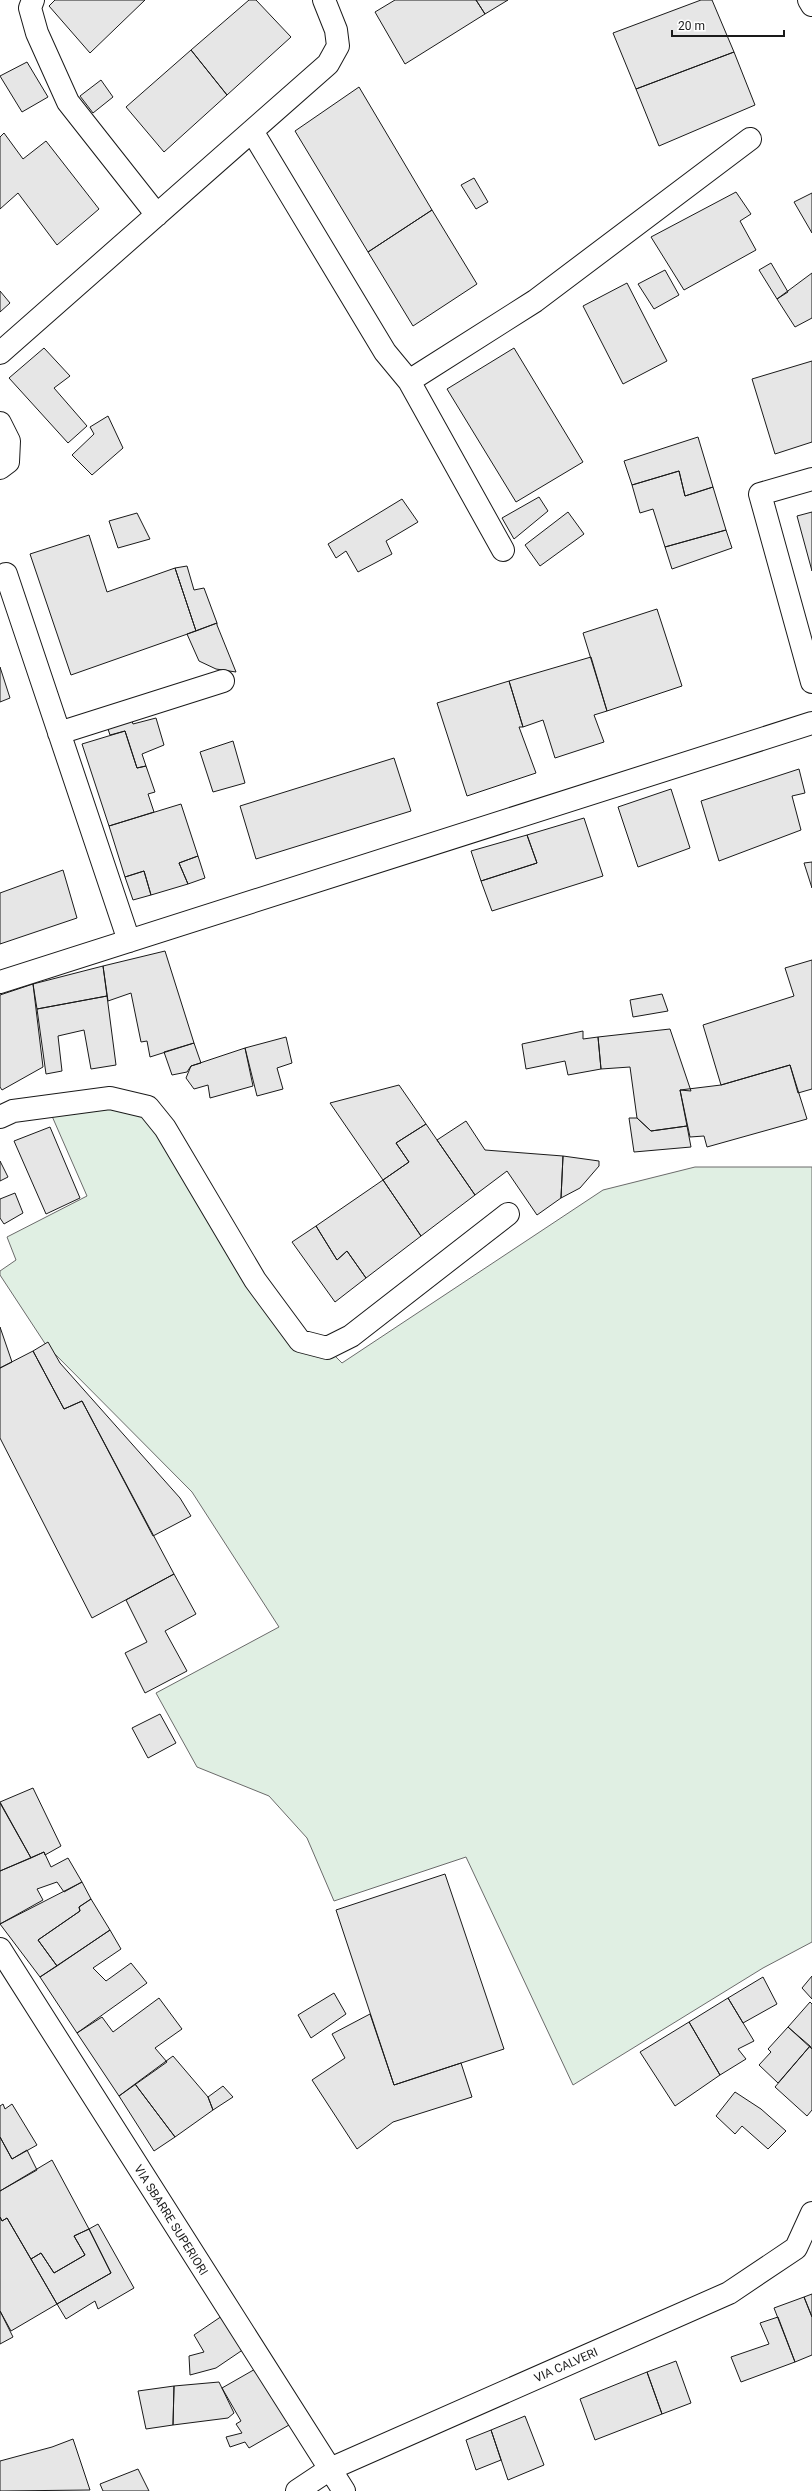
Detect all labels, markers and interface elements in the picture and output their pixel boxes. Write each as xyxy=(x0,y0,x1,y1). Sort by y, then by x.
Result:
scale bar xyxy=(672,12,784,38)
text: 20 m xyxy=(678,19,705,33)
street label: VIA SBARRE SUPERIORI xyxy=(131,2162,211,2278)
street label: VIA CALVERI xyxy=(532,2345,600,2385)

